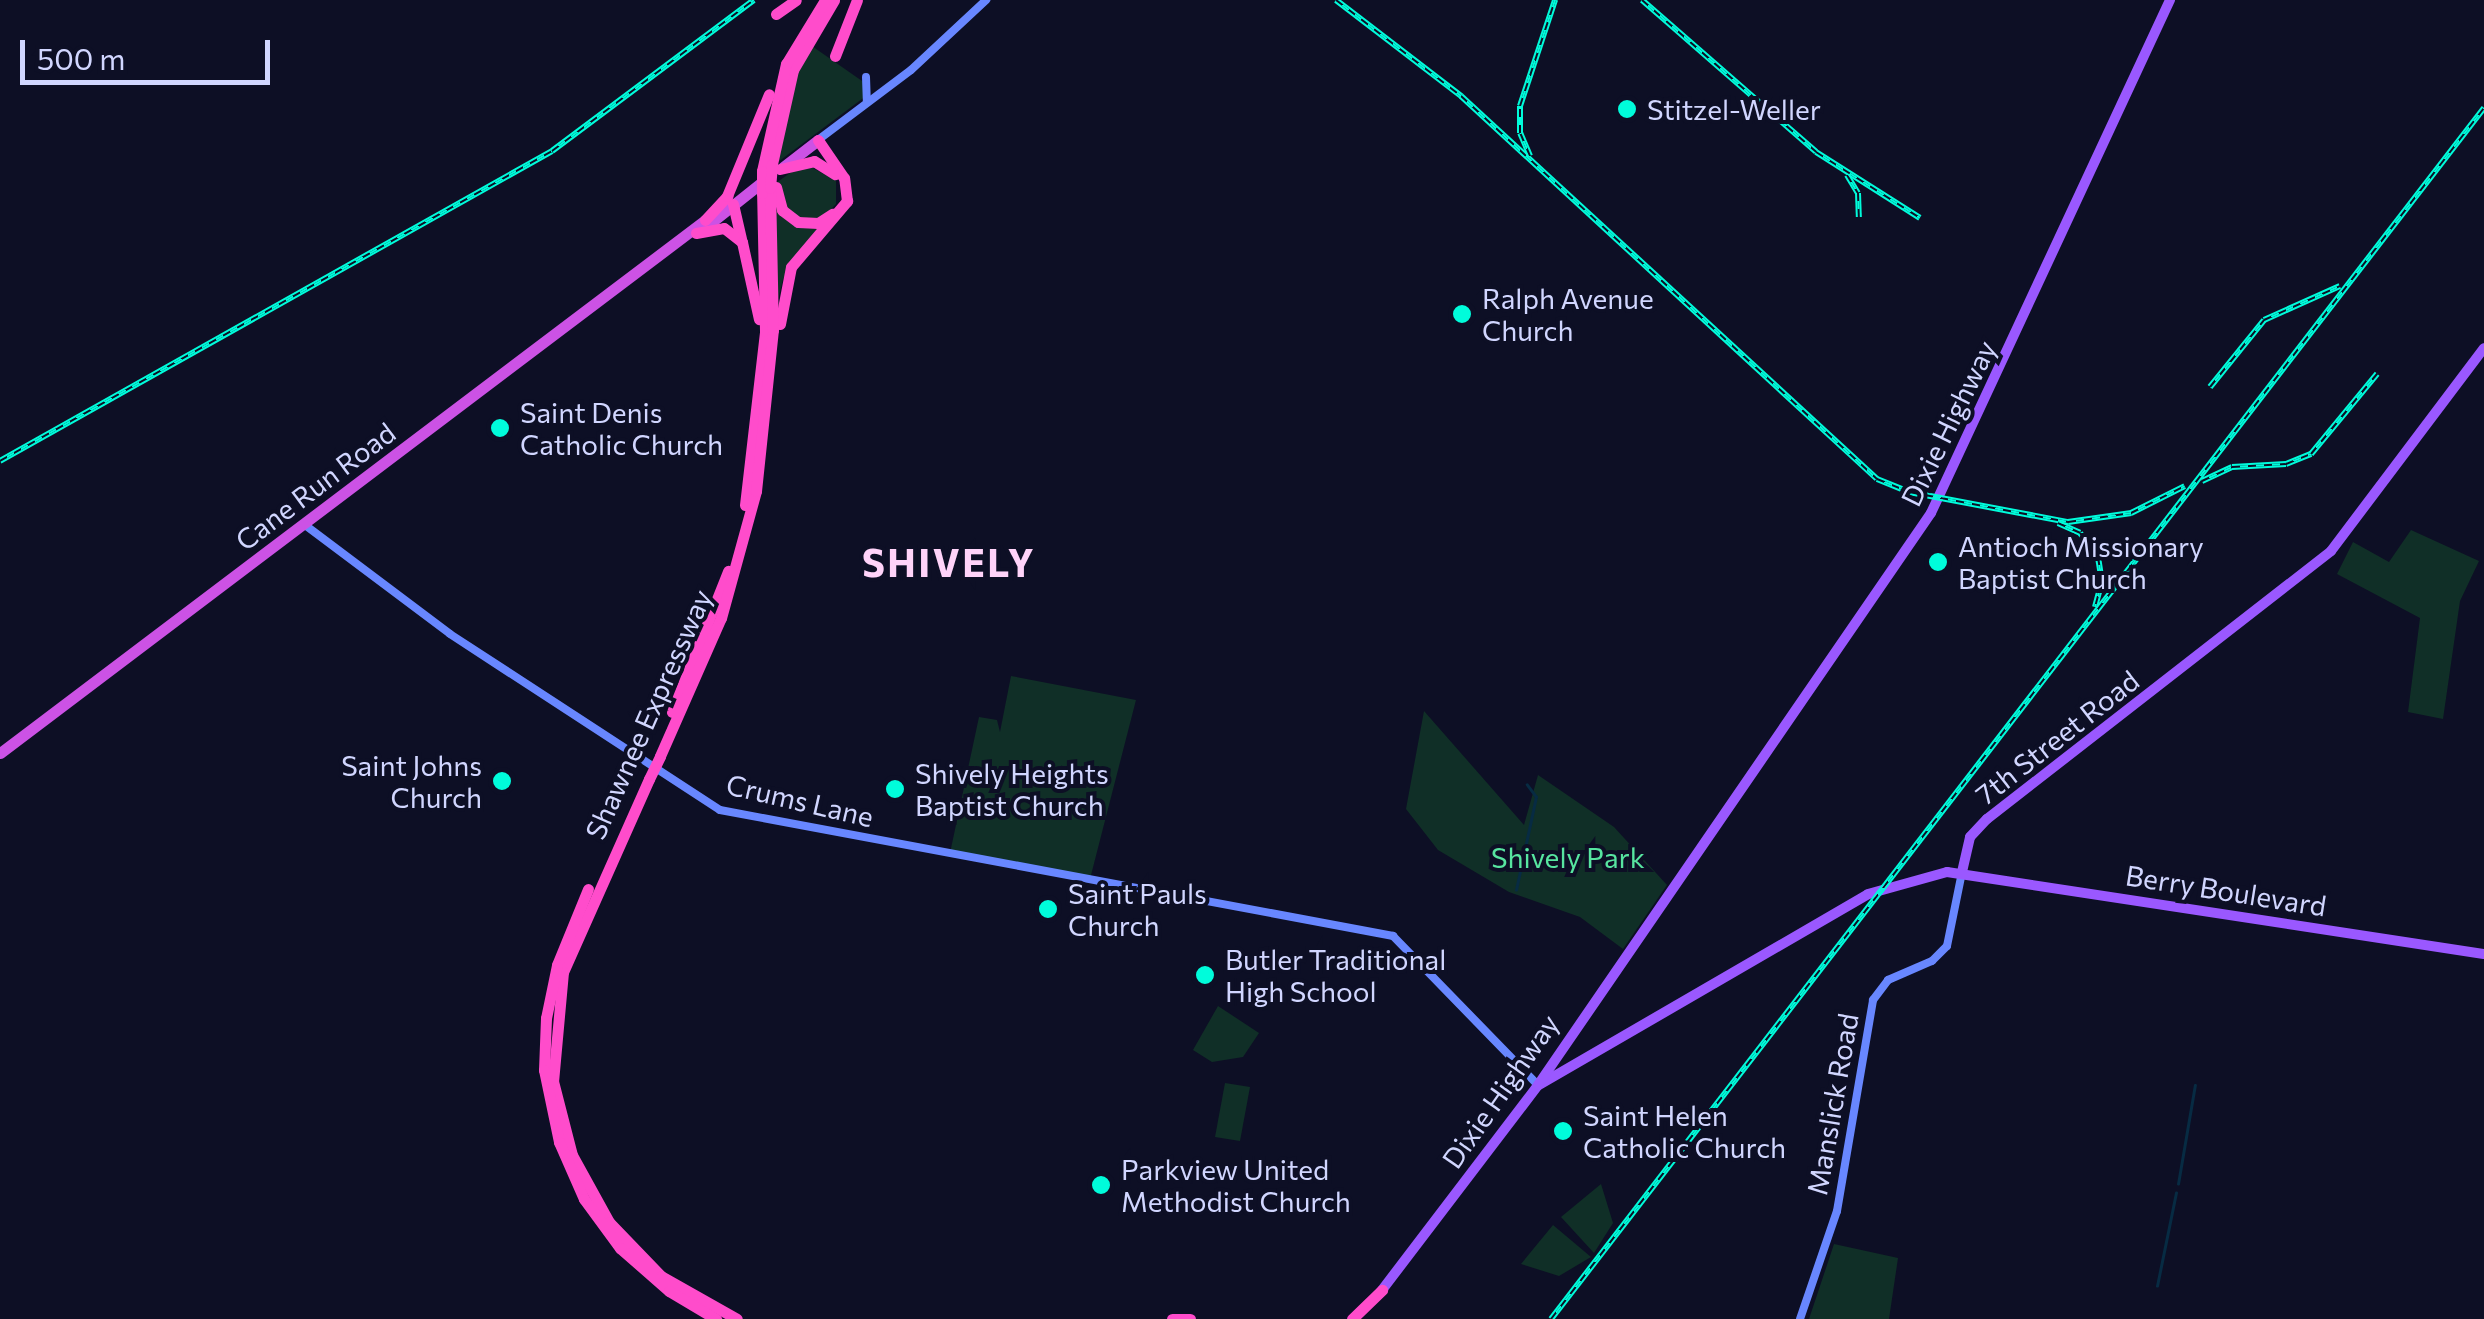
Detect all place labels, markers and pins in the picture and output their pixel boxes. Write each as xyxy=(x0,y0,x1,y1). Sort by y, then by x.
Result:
place label: Stitzel-Weller xyxy=(1647,92,1821,126)
marker: Stitzel-Weller xyxy=(1616,98,1638,120)
place label: Ralph Avenue Church xyxy=(1482,281,1654,347)
marker: Ralph Avenue Church xyxy=(1451,303,1473,325)
place label: Saint Denis Catholic Church xyxy=(520,395,723,461)
marker: Saint Denis Catholic Church xyxy=(489,417,511,439)
place label: Antioch Missionary Baptist Church xyxy=(1958,529,2204,595)
marker: Antioch Missionary Baptist Church xyxy=(1927,551,1949,573)
place label: Saint Johns Church xyxy=(341,748,482,814)
place label: Shively Heights Baptist Church xyxy=(915,756,1109,822)
marker: Saint Johns Church xyxy=(491,770,513,792)
marker: Shively Heights Baptist Church xyxy=(884,778,906,800)
place label: Saint Pauls Church xyxy=(1068,876,1207,942)
marker: Saint Pauls Church xyxy=(1037,898,1059,920)
place label: Butler Traditional High School xyxy=(1225,942,1446,1008)
marker: Butler Traditional High School xyxy=(1194,964,1216,986)
place label: Saint Helen Catholic Church xyxy=(1583,1098,1786,1164)
marker: Saint Helen Catholic Church xyxy=(1552,1120,1574,1142)
place label: Parkview United Methodist Church xyxy=(1121,1152,1351,1218)
marker: Parkview United Methodist Church xyxy=(1090,1174,1112,1196)

